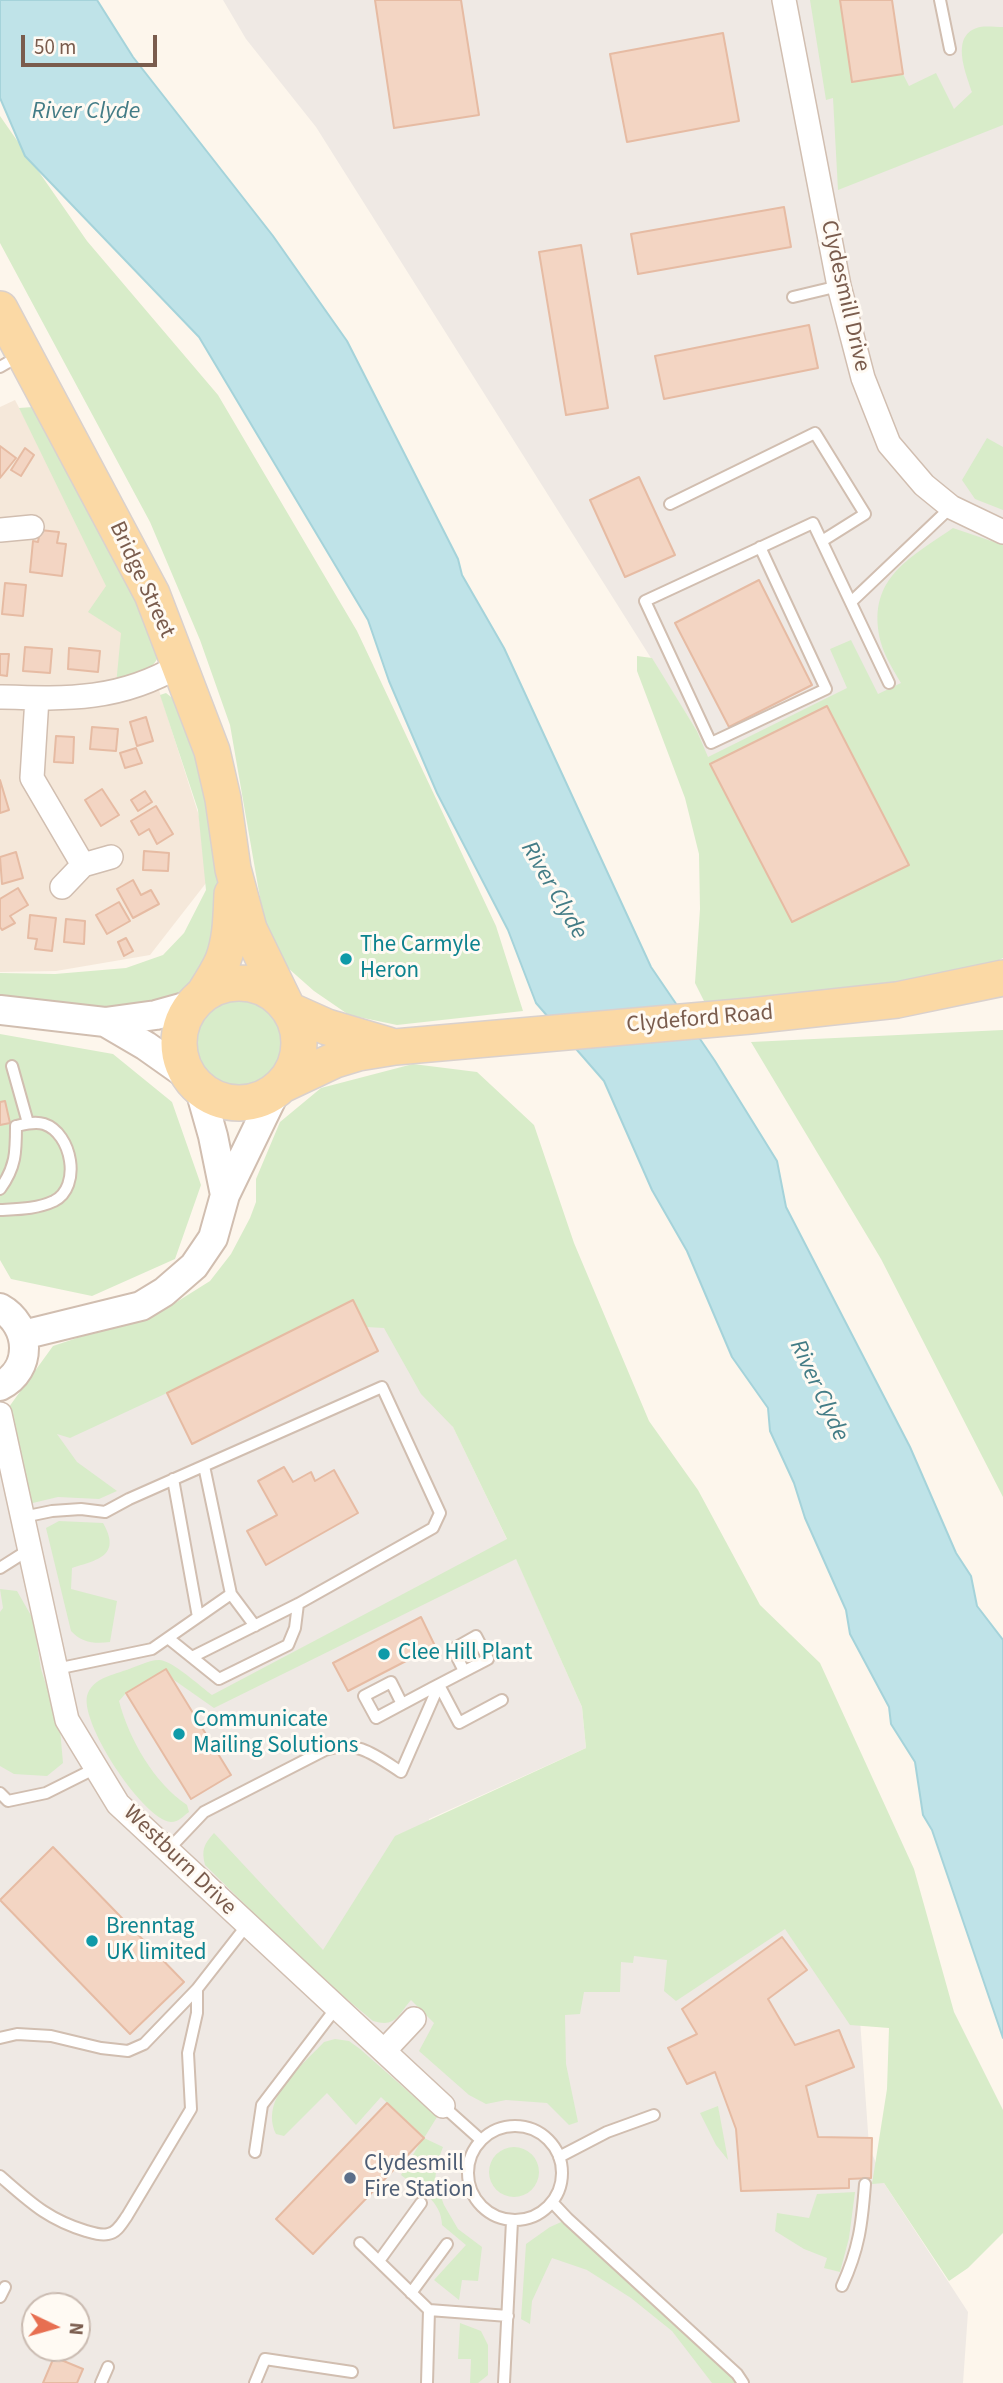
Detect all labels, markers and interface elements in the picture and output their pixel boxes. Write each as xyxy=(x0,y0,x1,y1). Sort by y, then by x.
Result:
scale bar xyxy=(24,21,161,65)
text: 50 m xyxy=(34,32,76,62)
water label: River Clyde xyxy=(32,99,140,127)
street label: Clydesmill Drive xyxy=(813,218,875,374)
street label: Bridge Street xyxy=(102,518,180,642)
water label: River Clyde xyxy=(513,837,593,945)
place label: The Carmyle Heron xyxy=(360,932,481,986)
marker: The Carmyle Heron xyxy=(338,951,354,967)
street label: Clydeford Road xyxy=(625,1000,775,1040)
water label: River Clyde xyxy=(782,1336,854,1446)
place label: Clee Hill Plant xyxy=(398,1640,532,1668)
marker: Clee Hill Plant xyxy=(376,1646,392,1662)
place label: Communicate Mailing Solutions xyxy=(193,1707,359,1761)
marker: Communicate Mailing Solutions xyxy=(171,1726,187,1742)
street label: Westburn Drive xyxy=(117,1800,241,1922)
place label: Brenntag UK limited xyxy=(106,1914,207,1968)
marker: Brenntag UK limited xyxy=(84,1933,100,1949)
place label: Clydesmill Fire Station xyxy=(364,2151,474,2205)
marker: Clydesmill Fire Station xyxy=(342,2170,358,2186)
north arrow xyxy=(21,2292,91,2362)
text: N xyxy=(61,2321,89,2336)

